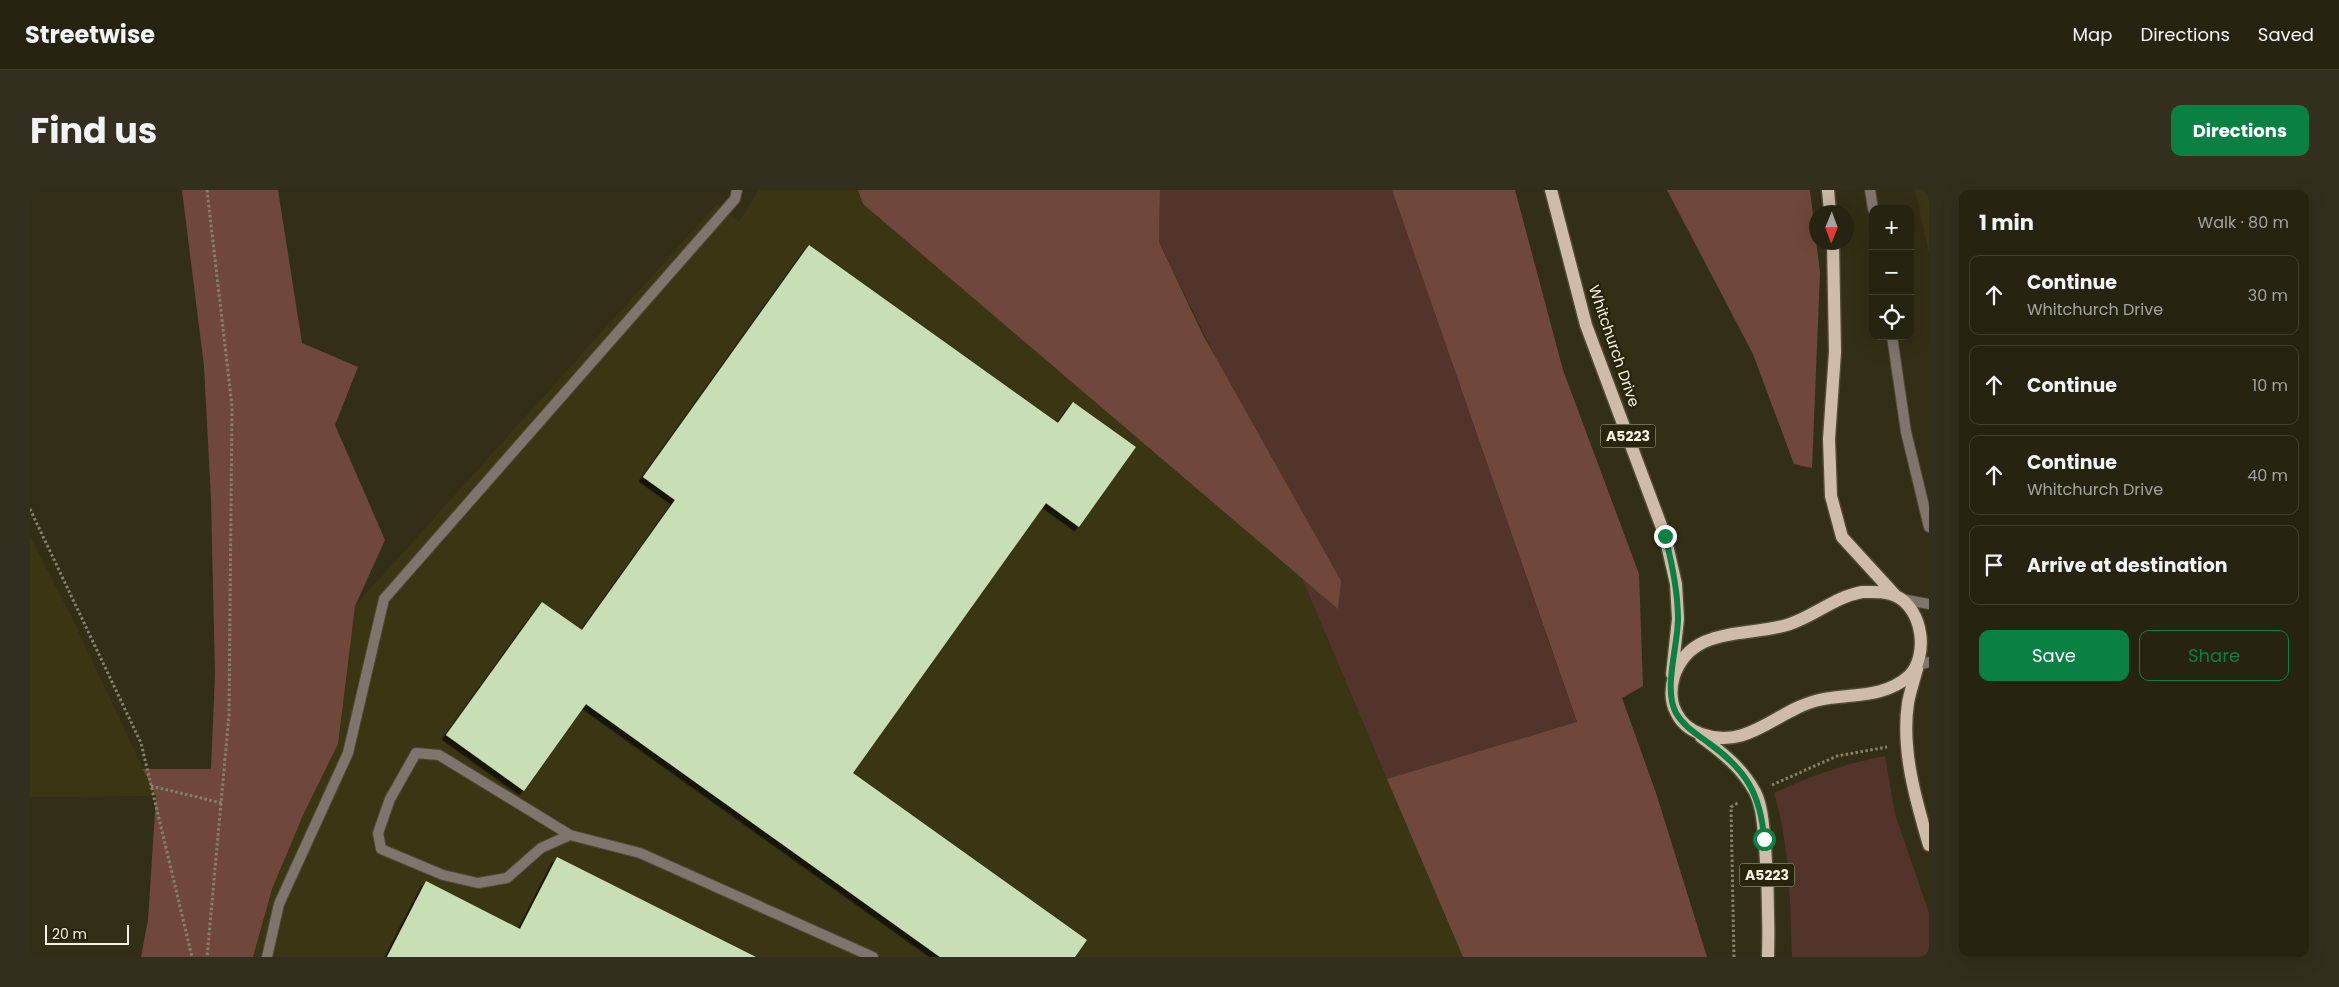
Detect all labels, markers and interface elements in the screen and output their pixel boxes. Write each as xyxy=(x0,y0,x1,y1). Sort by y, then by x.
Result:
text: Streetwise xyxy=(25,18,155,51)
text: Map xyxy=(2073,22,2112,47)
text: Directions xyxy=(2140,22,2230,47)
text: Saved xyxy=(2258,22,2314,47)
button: Directions xyxy=(2171,105,2309,156)
text: Find us xyxy=(30,106,157,155)
north arrow xyxy=(1809,205,1854,250)
map controls xyxy=(1869,205,1914,340)
button: + xyxy=(1869,205,1914,250)
text: 1 min xyxy=(1979,208,2034,237)
text: Walk · 80 m xyxy=(2198,211,2289,234)
button: − xyxy=(1869,250,1914,295)
text: Continue xyxy=(2027,269,2117,296)
icon: ahead xyxy=(1980,281,2008,309)
street label: Whitchurch Drive xyxy=(1584,282,1645,410)
text: 30 m xyxy=(2248,284,2288,307)
button: locate xyxy=(1869,295,1914,340)
text: Whitchurch Drive xyxy=(2027,298,2163,321)
icon: ahead xyxy=(1980,371,2008,399)
text: Continue xyxy=(2027,372,2117,399)
text: 10 m xyxy=(2252,374,2288,397)
road number: A5223 xyxy=(1600,425,1656,448)
text: Continue xyxy=(2027,449,2117,476)
icon: ahead xyxy=(1980,461,2008,489)
text: 40 m xyxy=(2247,464,2288,487)
text: Whitchurch Drive xyxy=(2027,478,2163,501)
route end xyxy=(1654,525,1677,548)
icon: arrive xyxy=(1980,551,2008,579)
text: Arrive at destination xyxy=(2027,552,2228,579)
button: Save xyxy=(1979,630,2129,681)
button: Share xyxy=(2139,630,2289,681)
route start xyxy=(1753,828,1776,851)
road number: A5223 xyxy=(1740,864,1794,886)
scale bar xyxy=(45,922,129,945)
text: 20 m xyxy=(52,924,87,944)

